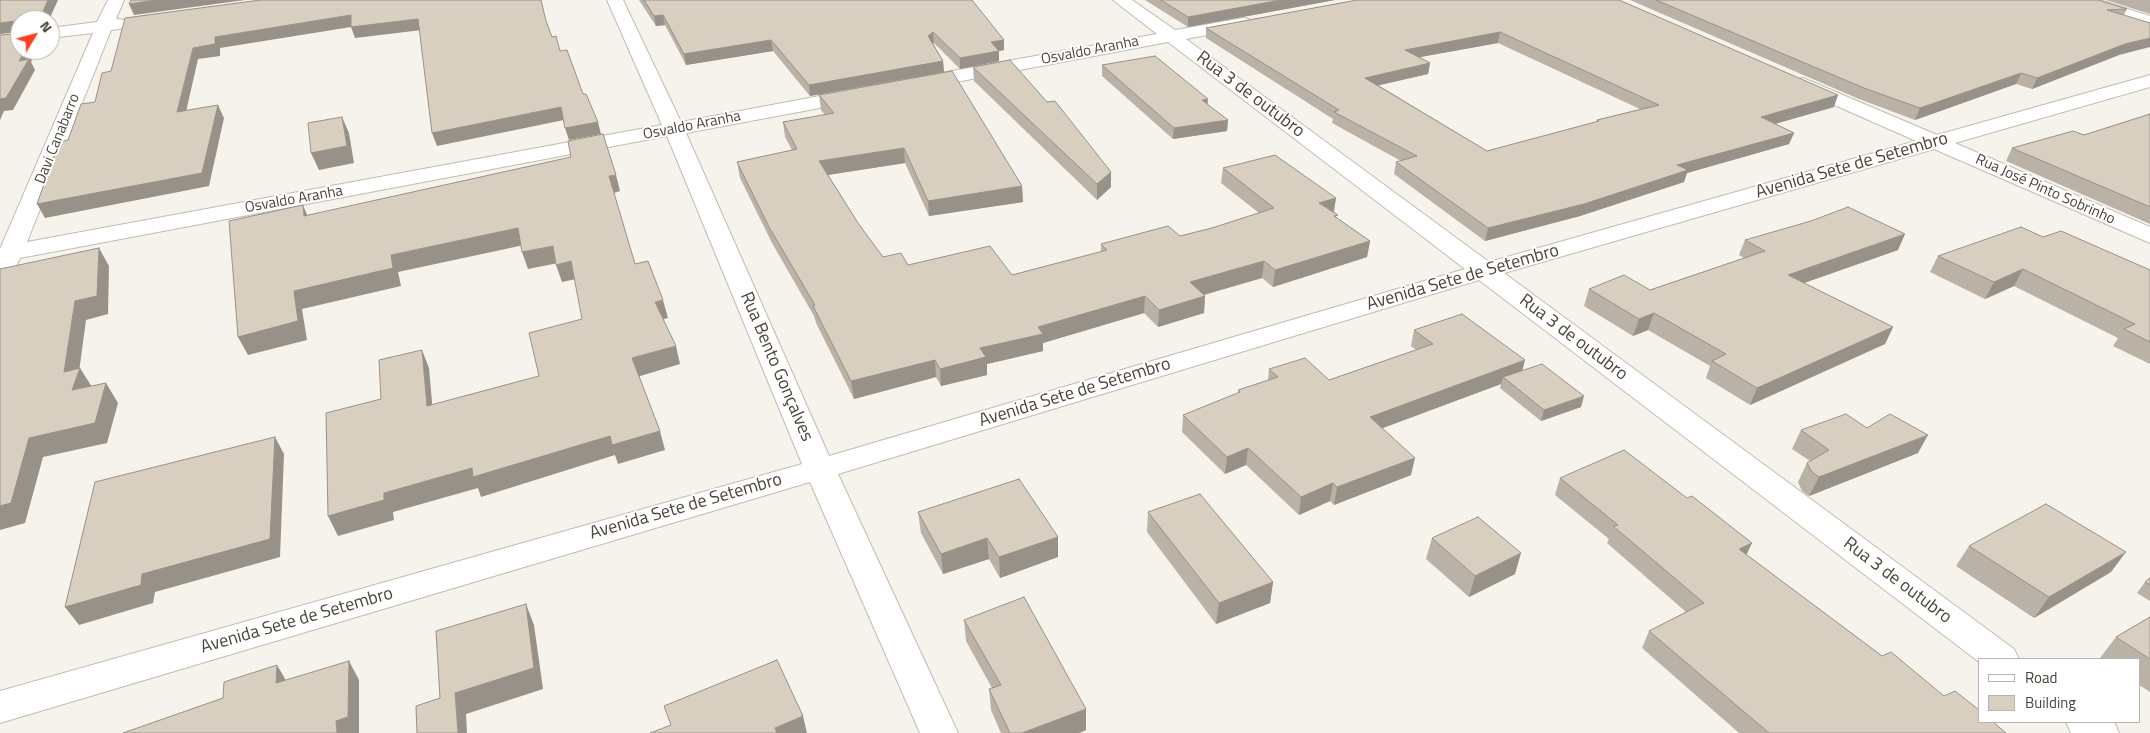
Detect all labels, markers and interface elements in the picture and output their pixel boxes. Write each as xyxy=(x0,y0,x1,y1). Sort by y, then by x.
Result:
north arrow xyxy=(10,10,60,60)
text: N xyxy=(35,16,58,36)
street label: Osvaldo Aranha xyxy=(1040,33,1140,69)
street label: Rua 3 de outubro xyxy=(1192,47,1308,143)
street label: Davi Canabarro xyxy=(32,91,84,187)
street label: Osvaldo Aranha xyxy=(642,108,742,144)
street label: Avenida Sete de Setembro xyxy=(1753,128,1951,204)
street label: Rua José Pinto Sobrinho xyxy=(1972,151,2118,229)
street label: Osvaldo Aranha xyxy=(244,183,344,217)
street label: Avenida Sete de Setembro xyxy=(1364,240,1562,316)
street label: Rua Bento Gonçalves xyxy=(735,289,817,445)
street label: Rua 3 de outubro xyxy=(1515,290,1631,386)
street label: Avenida Sete de Setembro xyxy=(977,354,1173,432)
street label: Avenida Sete de Setembro xyxy=(587,469,785,545)
street label: Rua 3 de outubro xyxy=(1839,533,1955,629)
street label: Avenida Sete de Setembro xyxy=(198,583,396,659)
legend xyxy=(1978,658,2140,723)
text: Road xyxy=(2025,666,2057,689)
text: Building xyxy=(2025,691,2076,714)

